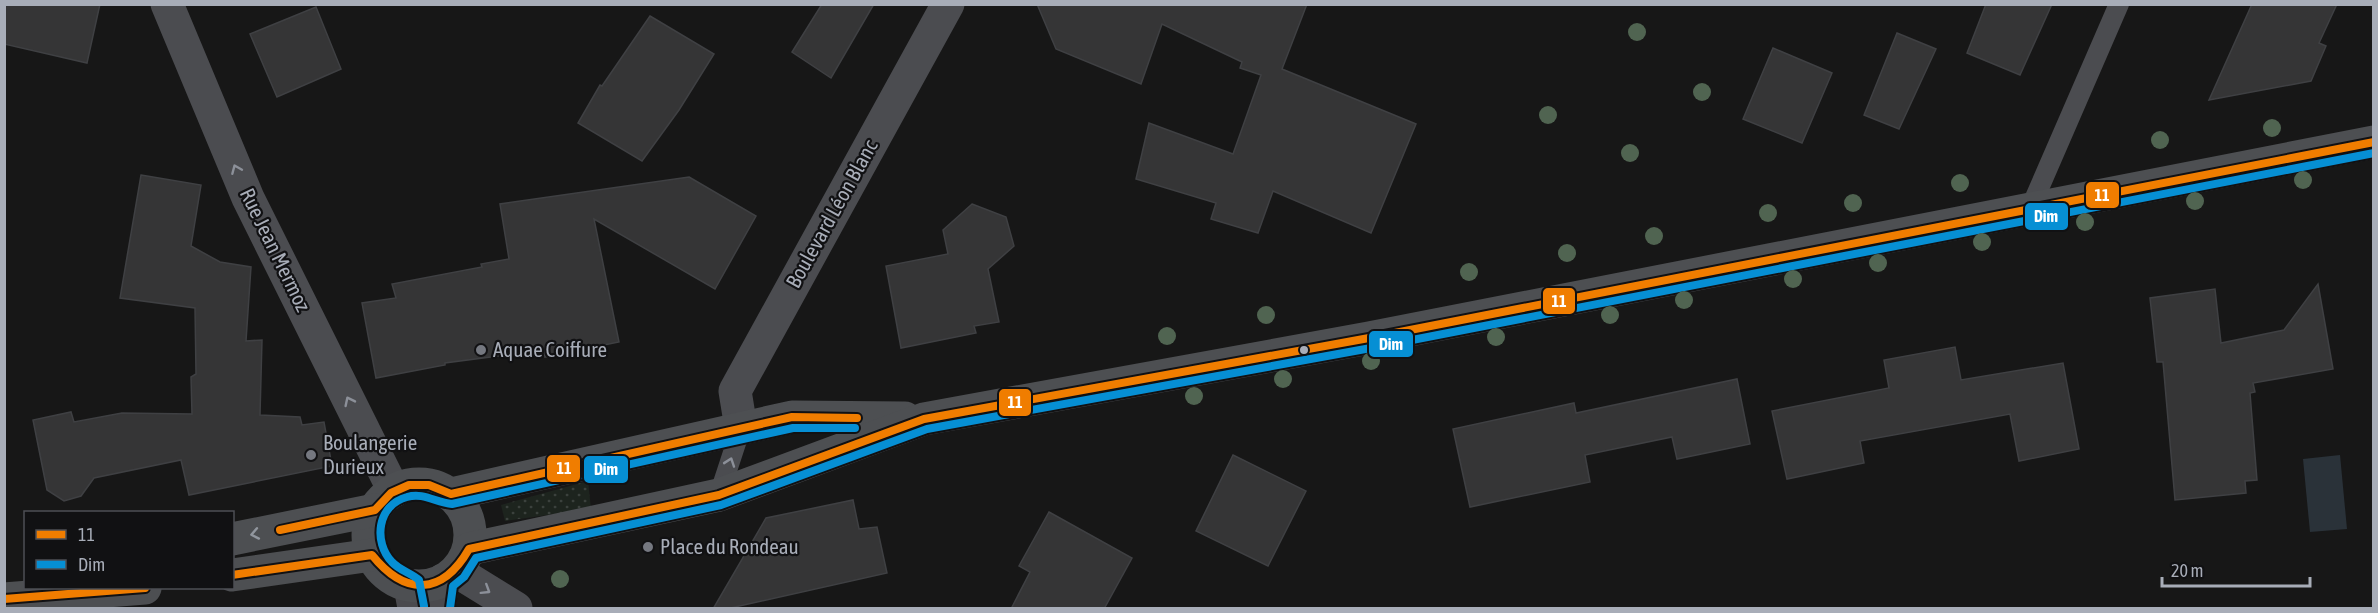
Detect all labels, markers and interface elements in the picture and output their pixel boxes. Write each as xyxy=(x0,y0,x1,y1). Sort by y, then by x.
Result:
street label: Boulevard Léon Blanc xyxy=(780,135,882,292)
one-way arrow xyxy=(231,164,243,175)
line badge: 11 xyxy=(2085,181,2120,209)
street label: Rue Jean Mermoz xyxy=(236,184,316,316)
text: 11 xyxy=(2094,186,2110,204)
line badge: Dim xyxy=(2024,202,2069,231)
text: Dim xyxy=(2034,207,2058,225)
line badge: 11 xyxy=(1542,287,1576,315)
text: 11 xyxy=(1551,292,1567,310)
line badge: Dim xyxy=(1368,330,1414,358)
text: Dim xyxy=(1379,335,1403,353)
place label: Aquae Coiffure xyxy=(493,337,607,361)
marker: Aquae Coiffure xyxy=(474,343,488,357)
unlabelled marker xyxy=(1298,344,1310,356)
line badge: 11 xyxy=(998,388,1032,417)
text: 11 xyxy=(1007,393,1023,411)
one-way arrow xyxy=(345,396,356,407)
place label: Boulangerie Durieux xyxy=(323,430,417,478)
marker: Boulangerie Durieux xyxy=(304,448,318,462)
line badge: 11 xyxy=(546,454,581,483)
line badge: Dim xyxy=(583,455,629,484)
one-way arrow xyxy=(723,457,735,468)
text: 11 xyxy=(556,459,572,477)
text: Dim xyxy=(594,460,618,478)
legend xyxy=(24,511,234,589)
text: 11 xyxy=(78,524,95,545)
one-way arrow xyxy=(251,527,261,540)
place label: Place du Rondeau xyxy=(660,534,799,558)
marker: Place du Rondeau xyxy=(641,540,655,554)
scale bar xyxy=(2162,550,2310,588)
text: Dim xyxy=(78,554,105,575)
text: 20 m xyxy=(2171,560,2203,581)
one-way arrow xyxy=(480,582,490,594)

